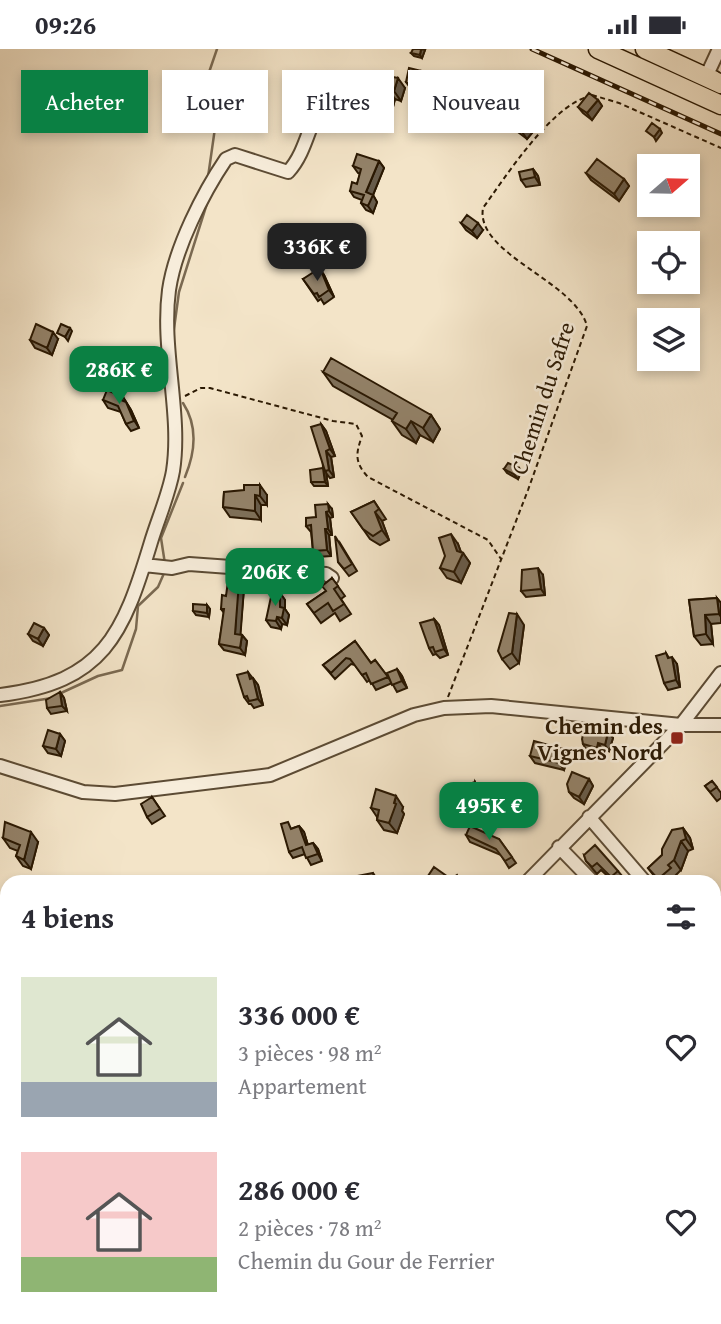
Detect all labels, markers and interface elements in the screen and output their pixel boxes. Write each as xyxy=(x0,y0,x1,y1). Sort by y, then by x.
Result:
text: 09:26 xyxy=(35,5,96,44)
chip: Acheter xyxy=(21,70,148,133)
chip: Louer xyxy=(162,70,268,133)
chip: Filtres xyxy=(282,70,394,133)
chip: Nouveau xyxy=(408,70,544,133)
north arrow xyxy=(637,154,700,217)
map controls xyxy=(637,154,700,371)
pin: 336K € xyxy=(260,223,374,283)
text: 336K € xyxy=(283,229,351,262)
button: locate xyxy=(637,231,700,294)
button: layers xyxy=(637,308,700,371)
street label: Chemin du Safre xyxy=(502,317,582,479)
pin: 286K € xyxy=(62,347,176,406)
text: 286K € xyxy=(85,352,153,385)
pin: 206K € xyxy=(218,549,332,608)
text: 206K € xyxy=(241,554,309,587)
place label: Chemin des Vignes Nord xyxy=(537,709,664,768)
marker: Chemin des Vignes Nord xyxy=(669,730,685,746)
pin: 495K € xyxy=(432,783,546,842)
text: 495K € xyxy=(455,788,523,821)
text: 4 biens xyxy=(21,895,114,939)
icon: filters xyxy=(662,898,700,936)
text: 336 000 € xyxy=(238,992,360,1036)
icon: home xyxy=(77,1005,161,1089)
icon: heart xyxy=(662,1028,700,1066)
text: 3 pièces · 98 m² xyxy=(238,1036,382,1069)
text: Appartement xyxy=(238,1069,367,1102)
text: 286 000 € xyxy=(238,1167,360,1211)
icon: home xyxy=(77,1180,161,1264)
icon: heart xyxy=(662,1203,700,1241)
text: 2 pièces · 78 m² xyxy=(238,1211,382,1244)
text: Chemin du Gour de Ferrier xyxy=(238,1244,494,1277)

